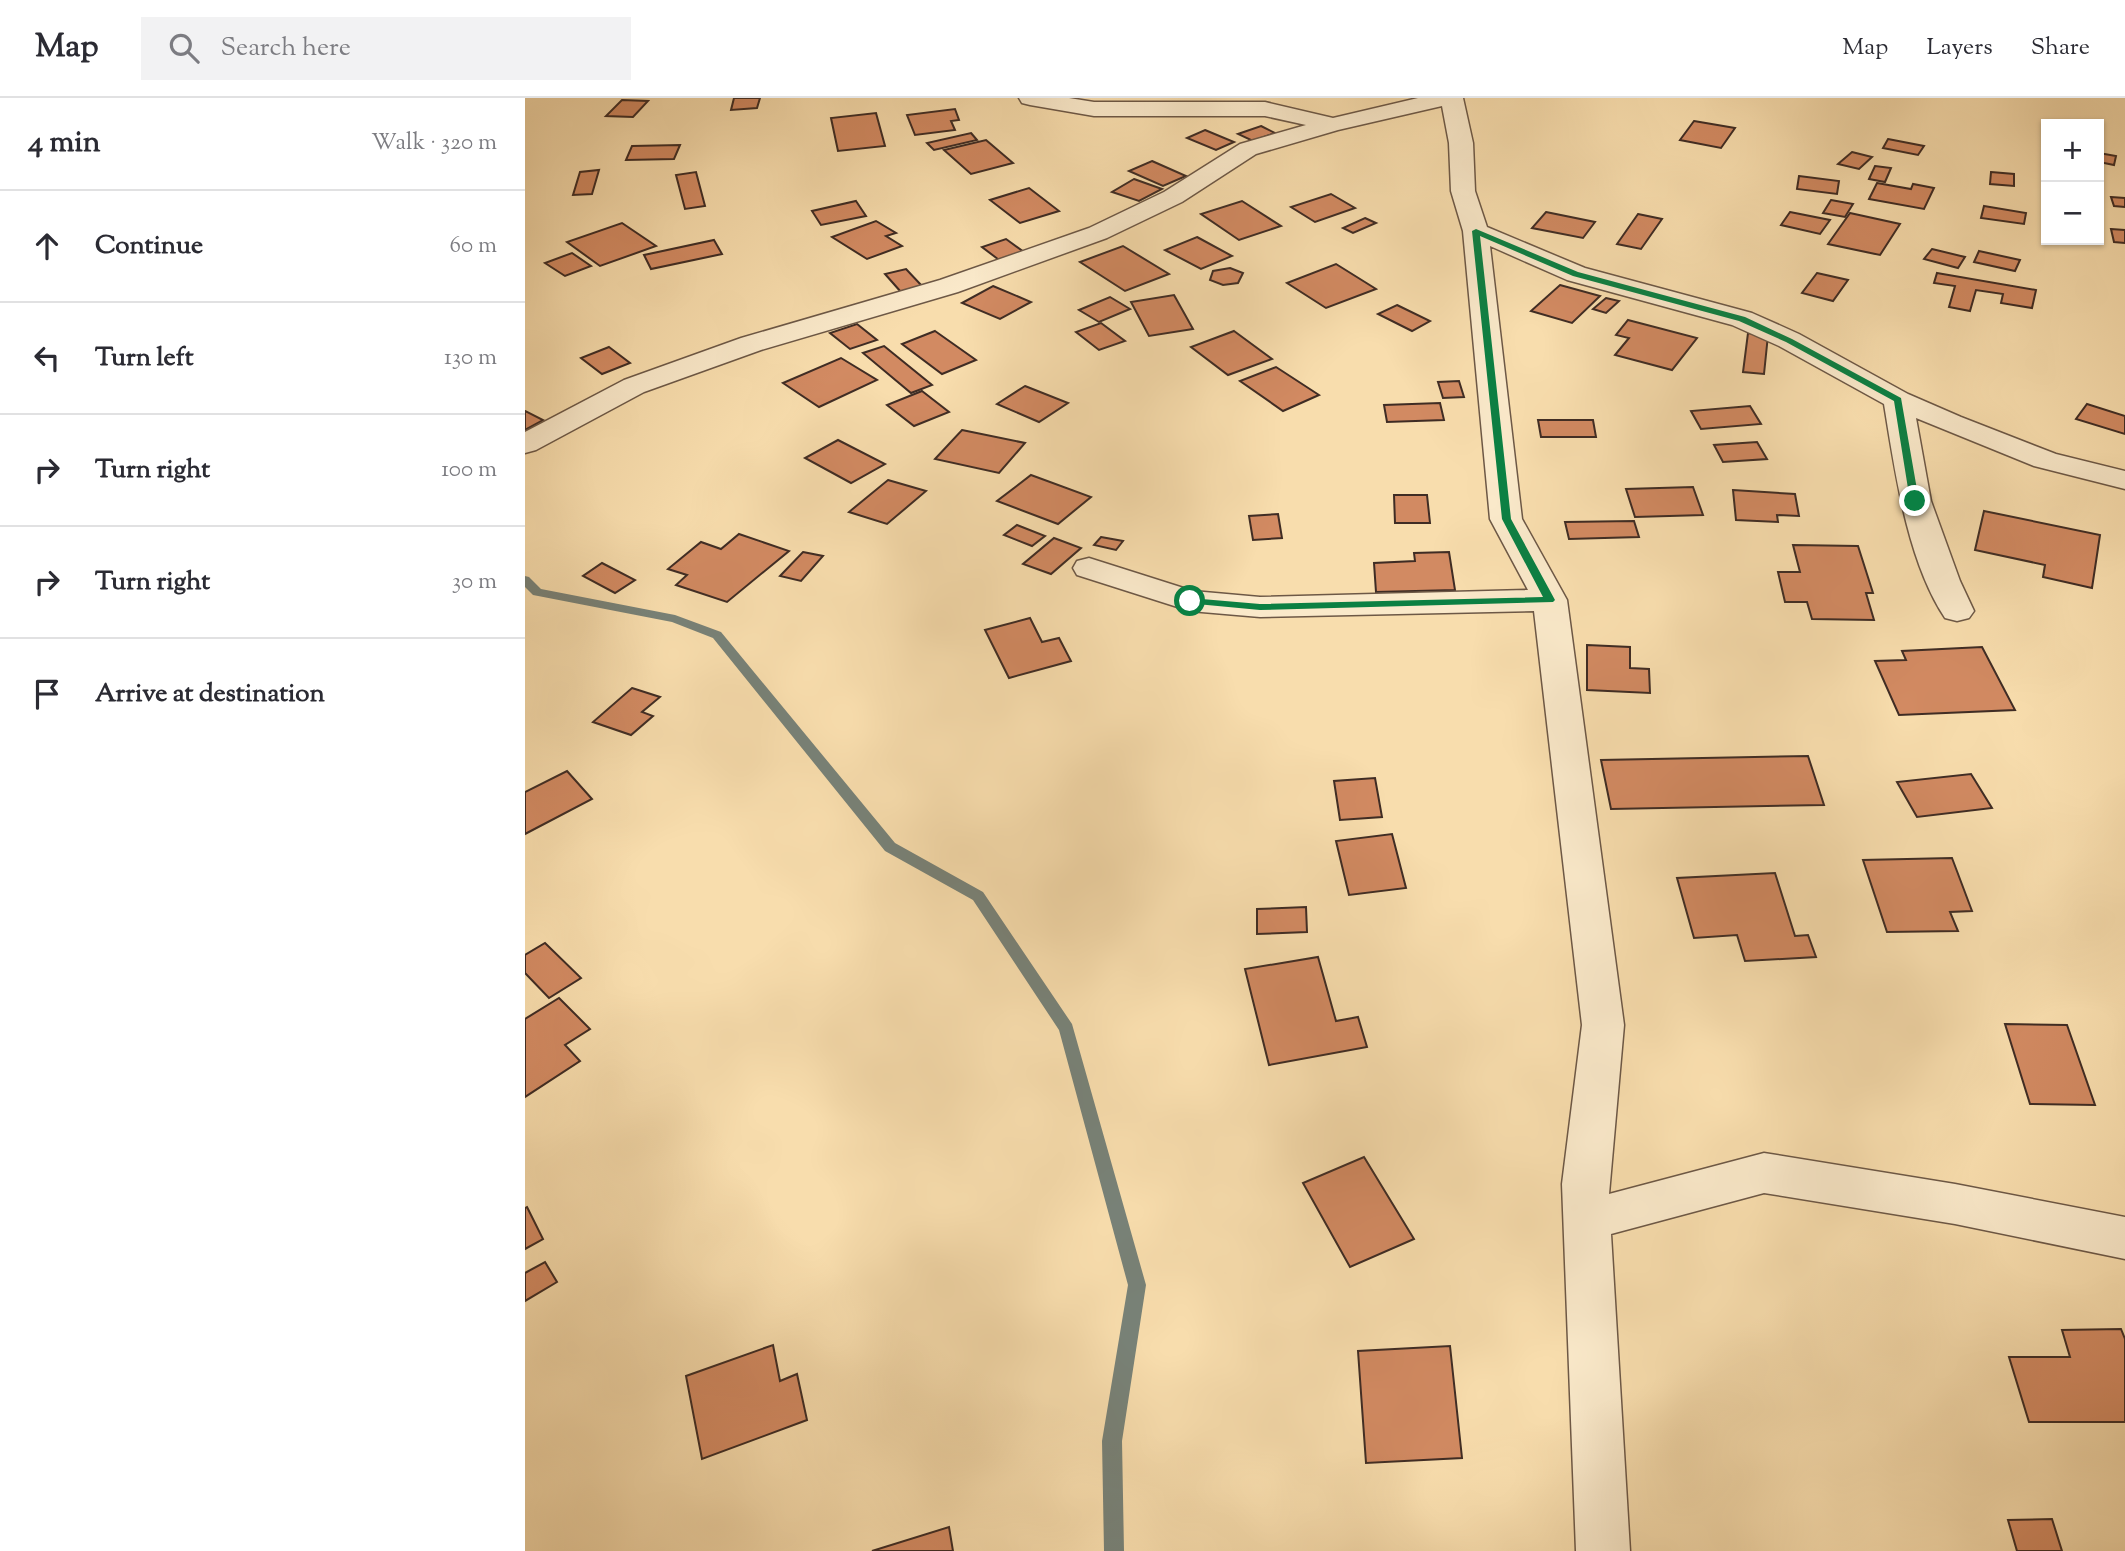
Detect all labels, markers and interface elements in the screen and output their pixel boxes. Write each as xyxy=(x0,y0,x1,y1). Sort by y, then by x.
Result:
search box xyxy=(141,17,631,80)
text: Map xyxy=(35,24,99,72)
icon: search xyxy=(165,29,203,67)
text: Search here xyxy=(221,30,351,67)
text: Map xyxy=(1842,31,1888,65)
text: Layers xyxy=(1926,31,1993,65)
text: Share xyxy=(2031,31,2090,65)
map controls xyxy=(2041,119,2104,245)
button: + xyxy=(2041,119,2104,182)
text: 4 min xyxy=(28,122,101,165)
text: Walk · 320 m xyxy=(371,127,497,160)
button: − xyxy=(2041,182,2104,245)
icon: ahead xyxy=(28,227,66,265)
text: Continue xyxy=(95,228,203,265)
text: 60 m xyxy=(449,230,497,263)
icon: left xyxy=(28,339,66,377)
text: Turn left xyxy=(95,340,194,377)
text: 130 m xyxy=(444,342,497,375)
icon: right xyxy=(28,451,66,489)
text: Turn right xyxy=(95,452,210,489)
text: 100 m xyxy=(441,454,497,487)
route end xyxy=(1899,485,1930,516)
icon: right xyxy=(28,563,66,601)
text: Turn right xyxy=(95,564,210,601)
text: 30 m xyxy=(452,566,497,599)
route start xyxy=(1174,585,1205,616)
icon: arrive xyxy=(28,675,66,713)
text: Arrive at destination xyxy=(95,676,325,713)

